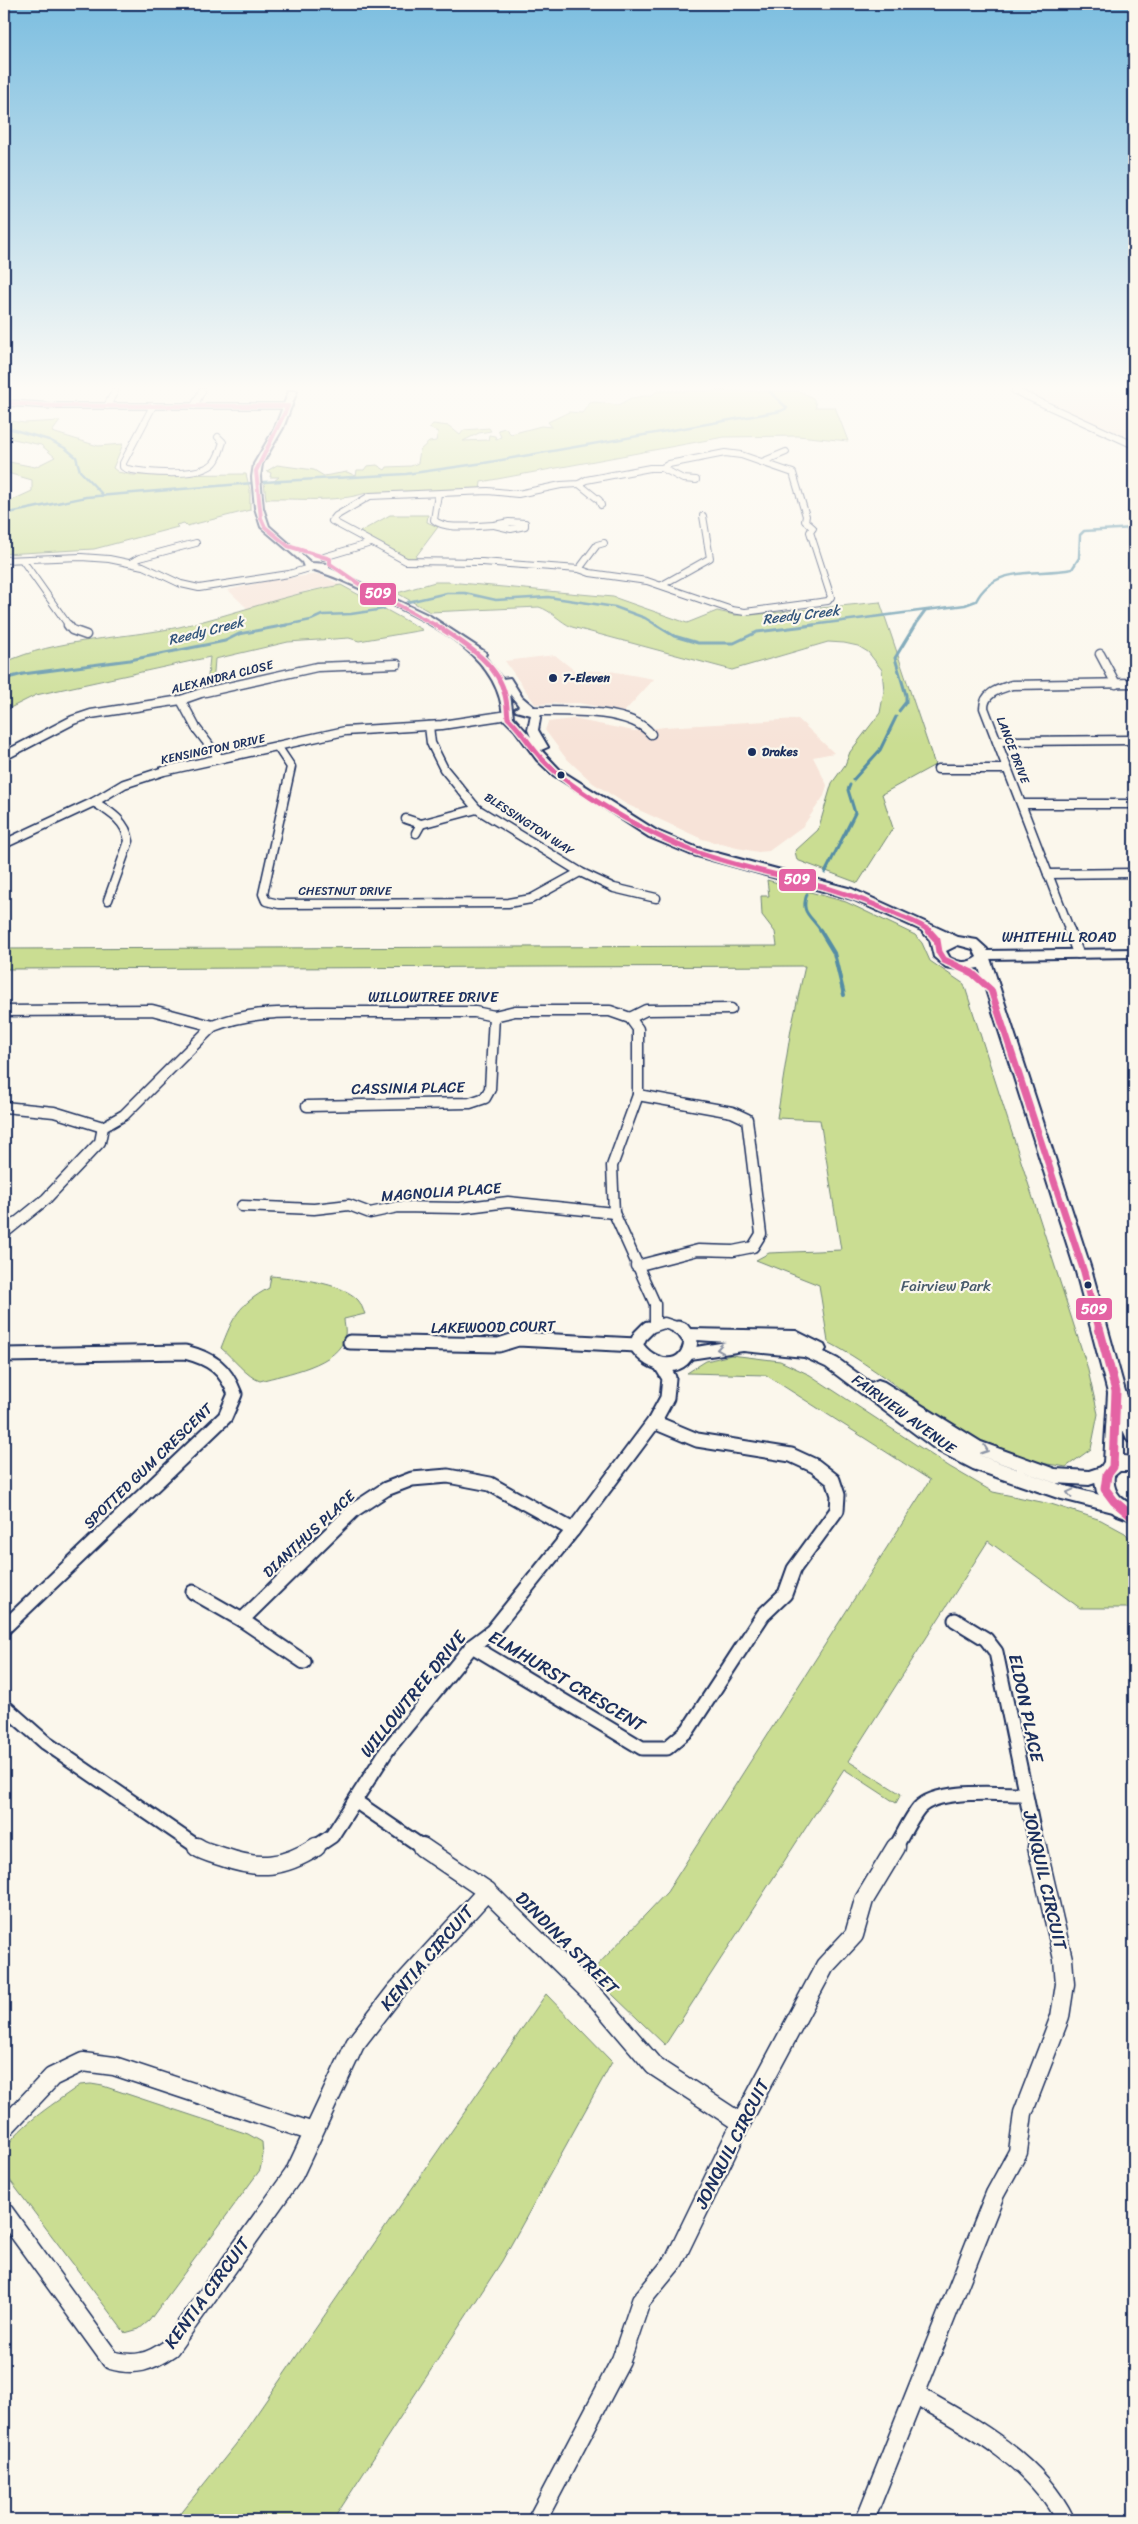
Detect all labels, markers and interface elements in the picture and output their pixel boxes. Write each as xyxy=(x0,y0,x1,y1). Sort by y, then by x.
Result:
text: 509 xyxy=(365,581,391,606)
line badge: 509 xyxy=(359,582,397,606)
water label: Reedy Creek xyxy=(761,598,842,632)
water label: Reedy Creek xyxy=(166,609,248,652)
street label: ALEXANDRA CLOSE xyxy=(168,653,277,701)
place label: 7-Eleven xyxy=(563,667,610,689)
marker: 7-Eleven xyxy=(547,672,559,684)
street label: LANCE DRIVE xyxy=(990,713,1036,788)
street label: KENSINGTON DRIVE xyxy=(159,727,269,771)
place label: Drakes xyxy=(762,741,799,763)
marker: Drakes xyxy=(746,746,758,758)
unlabelled marker xyxy=(556,770,566,780)
street label: BLESSINGTON WAY xyxy=(480,787,579,862)
text: 509 xyxy=(784,867,810,892)
line badge: 509 xyxy=(778,868,817,892)
street label: CHESTNUT DRIVE xyxy=(298,880,393,902)
street label: WHITEHILL ROAD xyxy=(1002,924,1116,950)
street label: WILLOWTREE DRIVE xyxy=(368,984,500,1010)
street label: CASSINIA PLACE xyxy=(351,1074,466,1102)
street label: MAGNOLIA PLACE xyxy=(380,1175,504,1209)
park label: Fairview Park xyxy=(901,1273,991,1299)
unlabelled marker xyxy=(1083,1280,1093,1290)
line badge: 509 xyxy=(1075,1297,1113,1321)
text: 509 xyxy=(1081,1297,1107,1322)
street label: LAKEWOOD COURT xyxy=(431,1313,557,1341)
one-way arrow xyxy=(716,1343,724,1354)
street label: FAIRVIEW AVENUE xyxy=(846,1367,963,1462)
street label: SPOTTED GUM CRESCENT xyxy=(77,1396,220,1535)
one-way arrow xyxy=(980,1444,989,1454)
street label: DIANTHUS PLACE xyxy=(257,1483,363,1584)
one-way arrow xyxy=(1066,1489,1074,1499)
street label: ELMHURST CRESCENT xyxy=(482,1621,653,1741)
street label: WILLOWTREE DRIVE xyxy=(351,1623,475,1765)
street label: ELDON PLACE xyxy=(999,1651,1053,1766)
street label: JONQUIL CIRCUIT xyxy=(1013,1806,1077,1954)
street label: DINDINA STREET xyxy=(507,1883,628,2004)
street label: KENTIA CIRCUIT xyxy=(372,1897,483,2018)
street label: JONQUIL CIRCUIT xyxy=(685,2072,779,2215)
street label: KENTIA CIRCUIT xyxy=(155,2229,259,2356)

